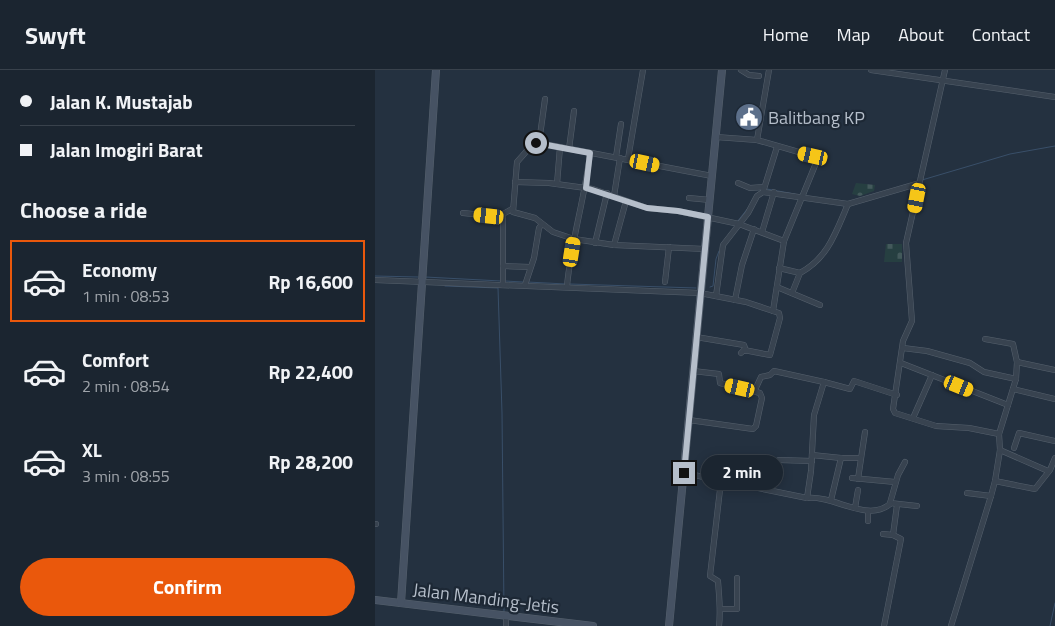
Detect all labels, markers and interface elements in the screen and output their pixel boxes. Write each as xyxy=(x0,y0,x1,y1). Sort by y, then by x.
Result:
text: Swyft xyxy=(25,17,86,53)
text: Home xyxy=(763,21,809,48)
text: Map xyxy=(837,21,870,48)
text: About xyxy=(898,21,944,48)
text: Contact xyxy=(972,21,1030,48)
text: Jalan K. Mustajab xyxy=(50,87,193,116)
public building icon: Balitbang KP xyxy=(734,102,764,132)
place label: Balitbang KP xyxy=(768,104,865,131)
route start xyxy=(525,132,547,154)
text: Jalan Imogiri Barat xyxy=(50,135,203,164)
car xyxy=(796,145,829,167)
car xyxy=(628,153,661,173)
car xyxy=(906,182,927,214)
text: Choose a ride xyxy=(20,193,147,227)
car xyxy=(473,207,504,225)
car xyxy=(562,236,581,268)
text: Economy xyxy=(82,255,157,284)
icon: car xyxy=(22,259,67,304)
text: Rp 16,600 xyxy=(269,267,353,296)
text: 1 min · 08:53 xyxy=(82,284,170,308)
text: Comfort xyxy=(82,345,149,374)
icon: car xyxy=(22,349,67,394)
text: Rp 22,400 xyxy=(269,357,353,386)
car xyxy=(942,373,975,399)
text: 2 min · 08:54 xyxy=(82,374,170,398)
car xyxy=(723,377,756,399)
text: XL xyxy=(82,435,102,464)
icon: car xyxy=(22,439,67,484)
text: Rp 28,200 xyxy=(269,447,353,476)
callout: 2 min xyxy=(701,456,784,490)
text: 2 min xyxy=(723,460,761,484)
route end xyxy=(673,462,695,484)
text: 3 min · 08:55 xyxy=(82,464,170,488)
button: Confirm xyxy=(20,558,355,616)
street label: Jalan Manding-Jetis xyxy=(411,576,561,620)

